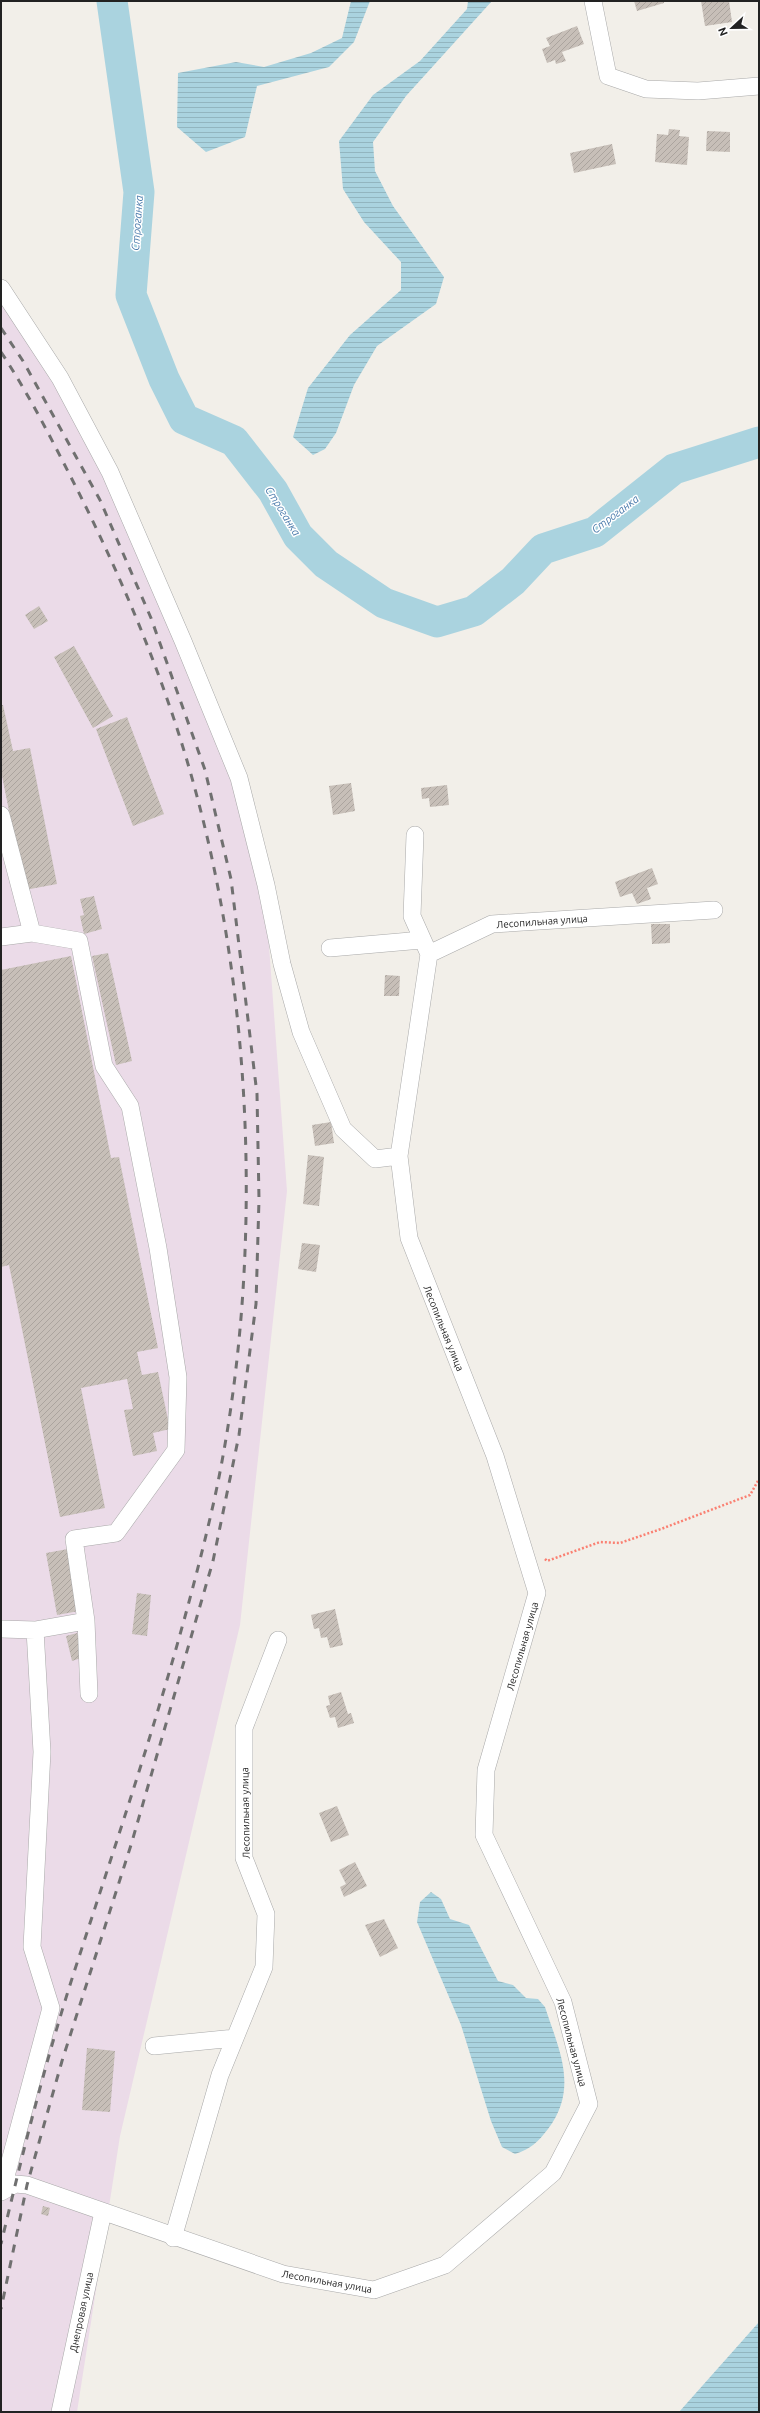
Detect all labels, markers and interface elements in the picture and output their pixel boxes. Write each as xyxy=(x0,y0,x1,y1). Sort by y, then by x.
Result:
north arrow xyxy=(712,8,752,48)
text: N xyxy=(716,26,730,38)
water label: Строганка xyxy=(129,195,145,251)
water label: Строганка xyxy=(263,484,303,538)
water label: Строганка xyxy=(589,492,641,536)
street label: Лесопильная улица xyxy=(496,913,588,930)
street label: Лесопильная улица xyxy=(421,1284,466,1373)
street label: Лесопильная улица xyxy=(505,1601,540,1692)
street label: Лесопильная улица xyxy=(239,1767,252,1859)
street label: Лесопильная улица xyxy=(554,1996,589,2088)
street label: Лесопильная улица xyxy=(281,2268,373,2295)
street label: Днепровая улица xyxy=(68,2271,95,2353)

